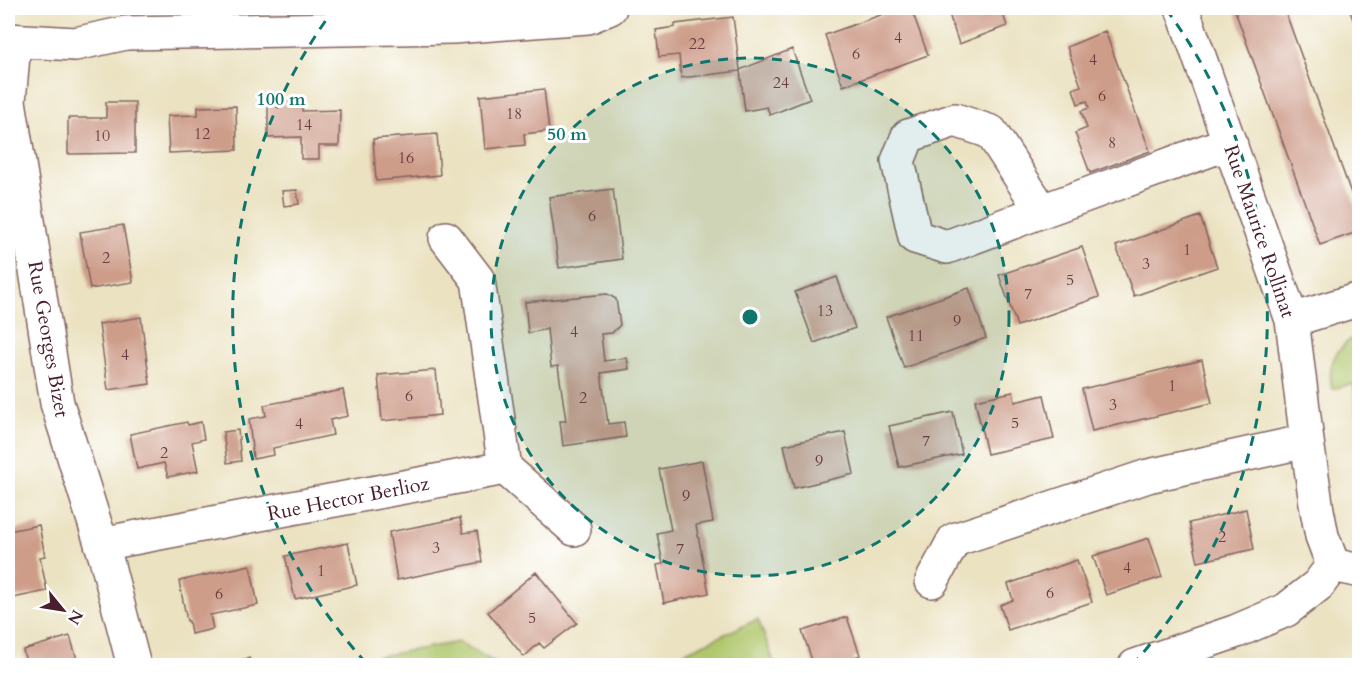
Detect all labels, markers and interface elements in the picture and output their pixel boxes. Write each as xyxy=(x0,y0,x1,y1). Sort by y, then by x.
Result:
house number: 4 xyxy=(894,27,902,49)
house number: 22 xyxy=(689,33,705,55)
house number: 6 xyxy=(852,43,860,65)
house number: 4 xyxy=(1089,49,1097,71)
house number: 24 xyxy=(773,72,789,94)
house number: 6 xyxy=(1098,85,1106,107)
text: 100 m xyxy=(256,87,306,112)
house number: 18 xyxy=(506,103,522,125)
house number: 14 xyxy=(296,114,312,136)
text: 50 m xyxy=(547,122,587,147)
house number: 12 xyxy=(194,123,210,145)
house number: 10 xyxy=(94,125,110,147)
house number: 8 xyxy=(1108,132,1116,154)
street label: Rue Maurice Rollinat xyxy=(1217,141,1302,322)
house number: 16 xyxy=(398,147,414,169)
house number: 6 xyxy=(588,205,596,227)
house number: 1 xyxy=(1183,239,1191,261)
house number: 2 xyxy=(102,247,110,269)
house number: 3 xyxy=(1142,253,1150,275)
street label: Rue Georges Bizet xyxy=(21,259,76,420)
house number: 5 xyxy=(1066,269,1074,291)
house number: 7 xyxy=(1024,283,1032,305)
house number: 13 xyxy=(817,300,833,322)
centre of rings xyxy=(740,307,760,327)
house number: 9 xyxy=(953,310,961,332)
house number: 4 xyxy=(570,321,578,343)
house number: 11 xyxy=(908,325,924,347)
house number: 4 xyxy=(121,344,129,366)
house number: 1 xyxy=(1168,375,1176,397)
house number: 6 xyxy=(405,385,413,407)
house number: 2 xyxy=(579,387,587,409)
house number: 3 xyxy=(1109,394,1117,416)
house number: 5 xyxy=(1011,412,1019,434)
house number: 4 xyxy=(295,413,303,435)
house number: 7 xyxy=(922,430,930,452)
house number: 2 xyxy=(160,442,168,464)
house number: 9 xyxy=(815,450,823,472)
street label: Rue Hector Berlioz xyxy=(265,470,431,527)
house number: 9 xyxy=(682,485,690,507)
house number: 2 xyxy=(1218,526,1226,548)
house number: 3 xyxy=(432,537,440,559)
house number: 7 xyxy=(676,538,684,560)
house number: 4 xyxy=(1123,557,1131,579)
house number: 1 xyxy=(317,560,325,582)
north arrow xyxy=(33,580,93,640)
house number: 6 xyxy=(1046,582,1054,604)
house number: 6 xyxy=(215,583,223,605)
text: N xyxy=(62,605,88,629)
house number: 5 xyxy=(528,607,536,629)

